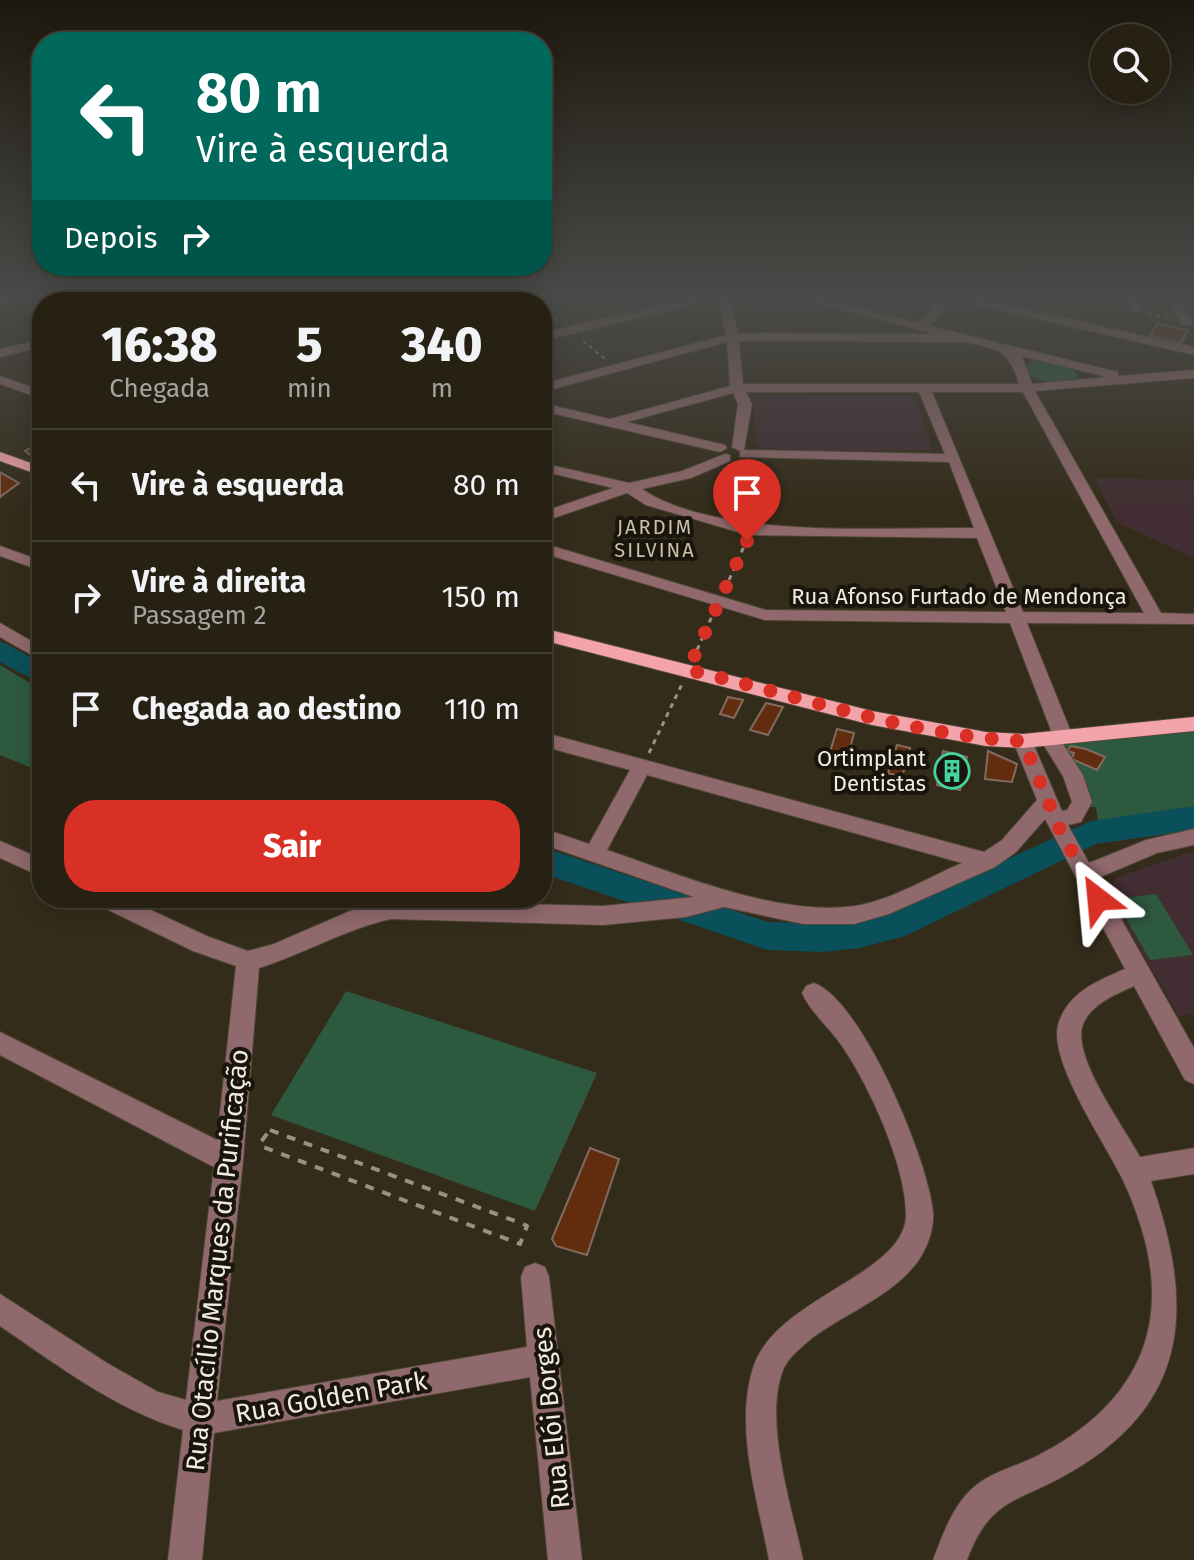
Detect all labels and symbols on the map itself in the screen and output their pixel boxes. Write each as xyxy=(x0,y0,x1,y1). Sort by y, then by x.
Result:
pin xyxy=(713,459,781,541)
district label: JARDIM SILVINA xyxy=(614,515,696,562)
street label: Rua Afonso Furtado de Mendonça xyxy=(791,583,1127,610)
place label: Ortimplant Dentistas xyxy=(817,745,926,797)
building icon: Ortimplant Dentistas xyxy=(933,752,971,790)
position arrow xyxy=(1056,857,1140,941)
street label: Rua Otacílio Marques da Purificação xyxy=(180,1048,255,1473)
street label: Rua Elói Borges xyxy=(527,1326,576,1510)
street label: Rua Golden Park xyxy=(233,1365,430,1430)

